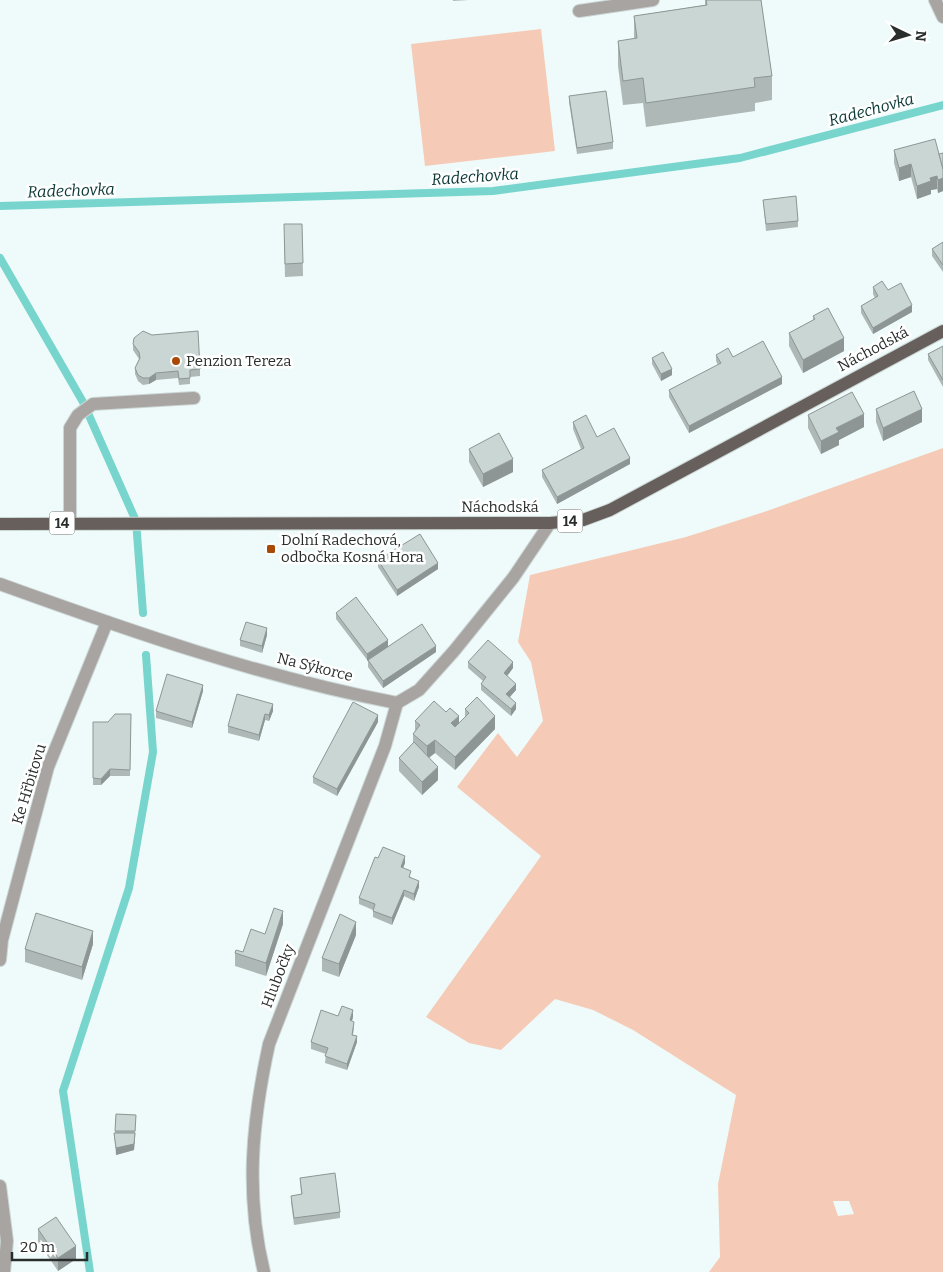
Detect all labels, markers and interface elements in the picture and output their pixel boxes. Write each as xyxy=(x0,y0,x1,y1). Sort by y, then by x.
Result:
north arrow xyxy=(883,10,933,60)
text: N xyxy=(911,30,929,42)
water label: Radechovka xyxy=(826,89,916,130)
water label: Radechovka xyxy=(431,164,519,189)
water label: Radechovka xyxy=(27,179,115,202)
street label: Náchodská xyxy=(835,323,911,375)
place label: Penzion Tereza xyxy=(186,352,291,370)
marker: Penzion Tereza xyxy=(170,355,182,367)
street label: Náchodská xyxy=(461,498,539,516)
road number: 14 xyxy=(558,510,582,532)
road number: 14 xyxy=(50,512,74,534)
place label: Dolní Radechová, odbočka Kosná Hora xyxy=(281,531,424,566)
marker: Dolní Radechová, odbočka Kosná Hora xyxy=(265,543,277,555)
street label: Na Sýkorce xyxy=(275,649,355,685)
street label: Ke Hřbitovu xyxy=(8,741,50,827)
street label: Hlubočky xyxy=(258,942,298,1010)
scale bar xyxy=(12,1230,88,1262)
text: 20 m xyxy=(20,1238,56,1256)

